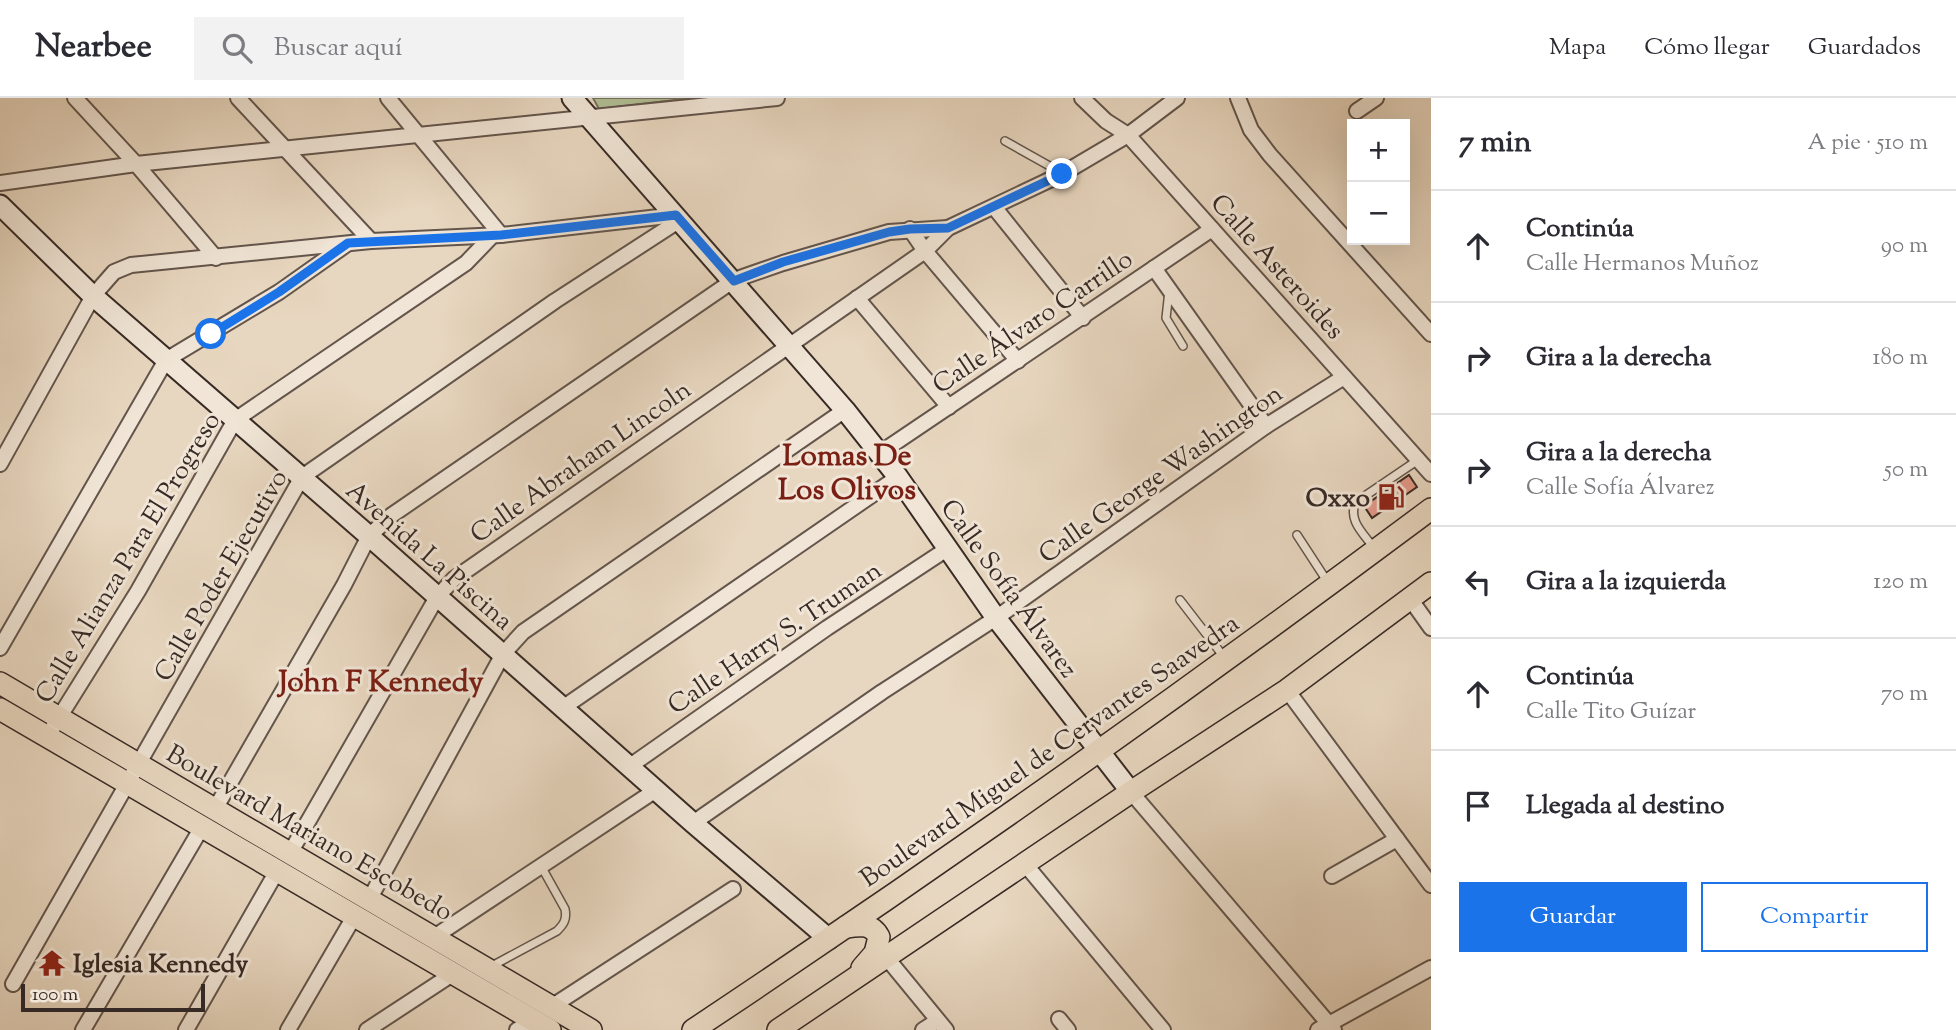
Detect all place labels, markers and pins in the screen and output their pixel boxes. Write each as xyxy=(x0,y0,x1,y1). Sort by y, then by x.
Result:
place label: Oxxo xyxy=(1305,481,1370,518)
fuel station icon: Oxxo xyxy=(1376,482,1406,512)
place label: Iglesia Kennedy xyxy=(73,947,248,984)
temple icon: Iglesia Kennedy xyxy=(37,948,67,978)

